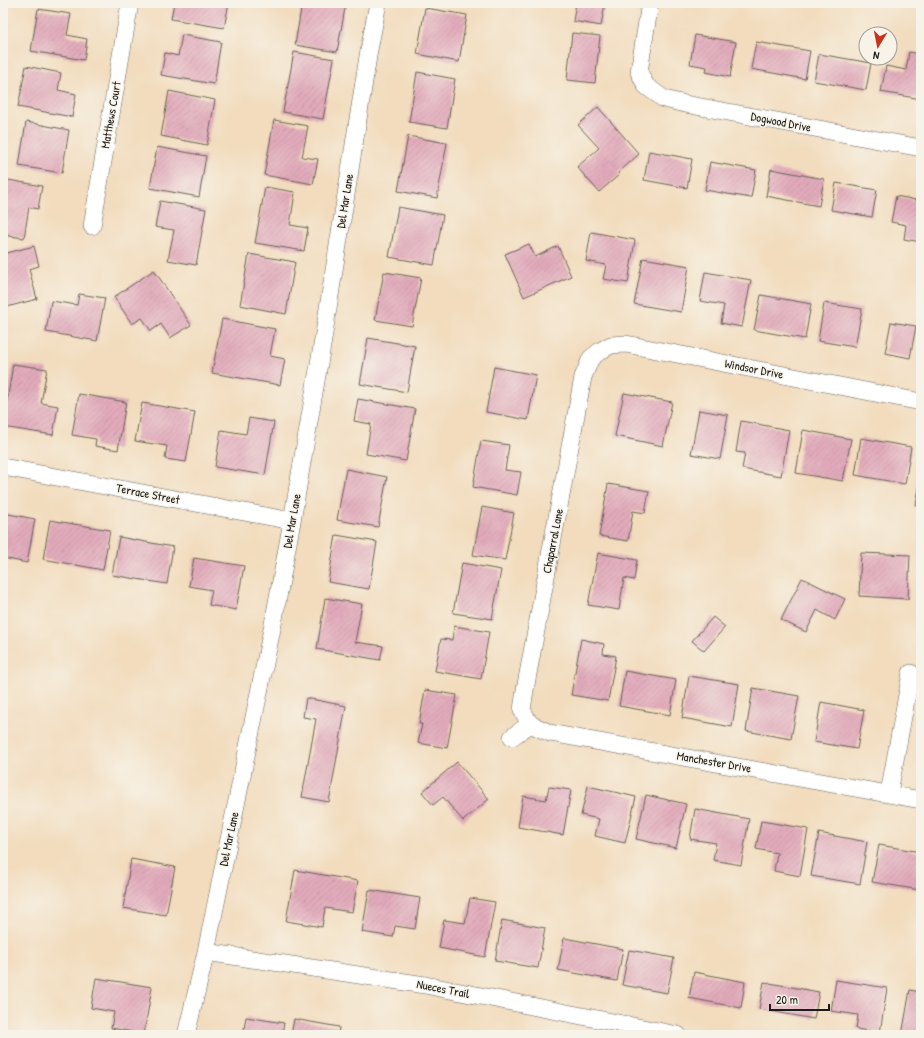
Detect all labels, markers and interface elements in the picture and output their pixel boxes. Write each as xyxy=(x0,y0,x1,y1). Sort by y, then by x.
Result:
north arrow xyxy=(858,26,898,66)
text: N xyxy=(872,48,880,63)
street label: Matthews Court xyxy=(96,79,125,150)
street label: Dogwood Drive xyxy=(749,107,813,136)
street label: Del Mar Lane xyxy=(332,172,357,229)
street label: Windsor Drive xyxy=(723,354,785,383)
street label: Terrace Street xyxy=(115,479,182,508)
street label: Del Mar Lane xyxy=(278,492,305,549)
street label: Chaparral Lane xyxy=(538,507,567,575)
street label: Manchester Drive xyxy=(676,747,753,776)
street label: Del Mar Lane xyxy=(214,810,243,868)
street label: Nueces Trail xyxy=(415,975,472,1002)
scale bar xyxy=(770,986,829,1012)
text: 20 m xyxy=(776,991,798,1008)

